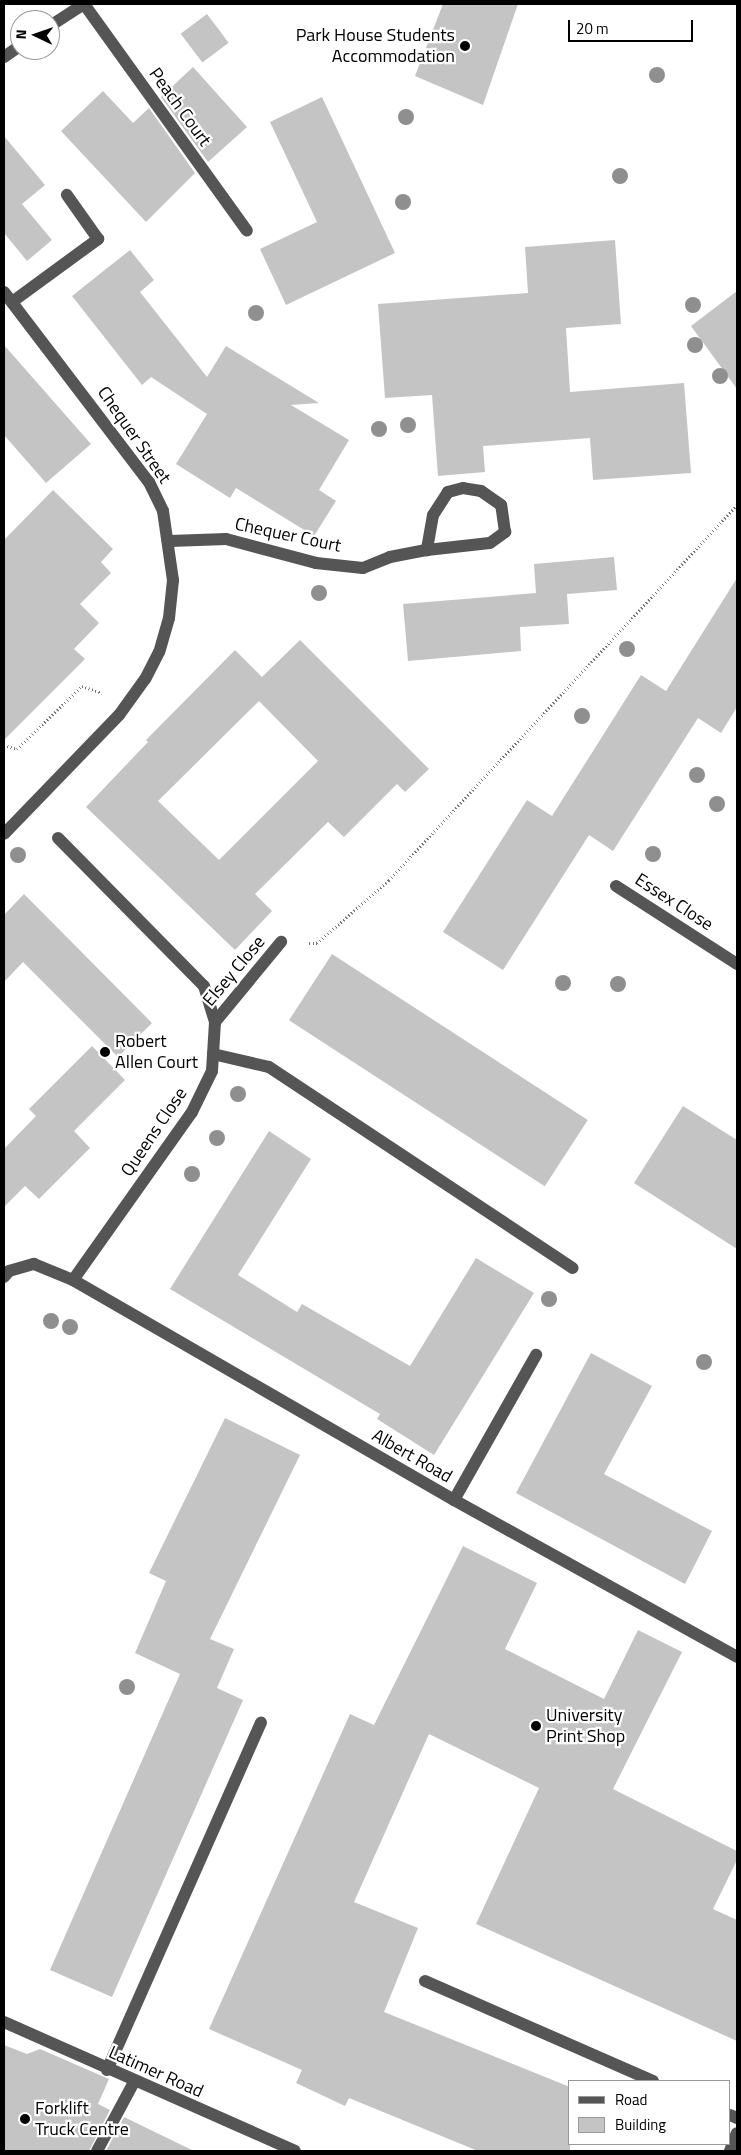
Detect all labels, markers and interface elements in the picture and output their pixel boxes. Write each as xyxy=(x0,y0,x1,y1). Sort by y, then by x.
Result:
north arrow xyxy=(10,10,60,60)
scale bar xyxy=(571,10,696,42)
text: 20 m xyxy=(576,17,609,40)
place label: Park House Students Accommodation xyxy=(296,25,455,68)
text: N xyxy=(10,29,31,40)
marker: Park House Students Accommodation xyxy=(459,40,471,52)
street label: Peach Court xyxy=(144,64,216,150)
street label: Chequer Street xyxy=(93,382,175,488)
street label: Chequer Court xyxy=(233,513,343,557)
street label: Essex Close xyxy=(631,869,717,935)
street label: Elsey Close xyxy=(198,932,270,1010)
place label: Robert Allen Court xyxy=(115,1031,198,1074)
marker: Robert Allen Court xyxy=(99,1046,111,1058)
street label: Queens Close xyxy=(116,1083,192,1181)
street label: Albert Road xyxy=(368,1424,456,1488)
place label: University Print Shop xyxy=(546,1705,625,1748)
marker: University Print Shop xyxy=(530,1720,542,1732)
street label: Latimer Road xyxy=(105,2042,207,2102)
legend xyxy=(568,2080,731,2145)
text: Road xyxy=(615,2088,647,2111)
place label: Forklift Truck Centre xyxy=(35,2098,129,2140)
marker: Forklift Truck Centre xyxy=(19,2113,31,2125)
text: Building xyxy=(615,2113,666,2136)

